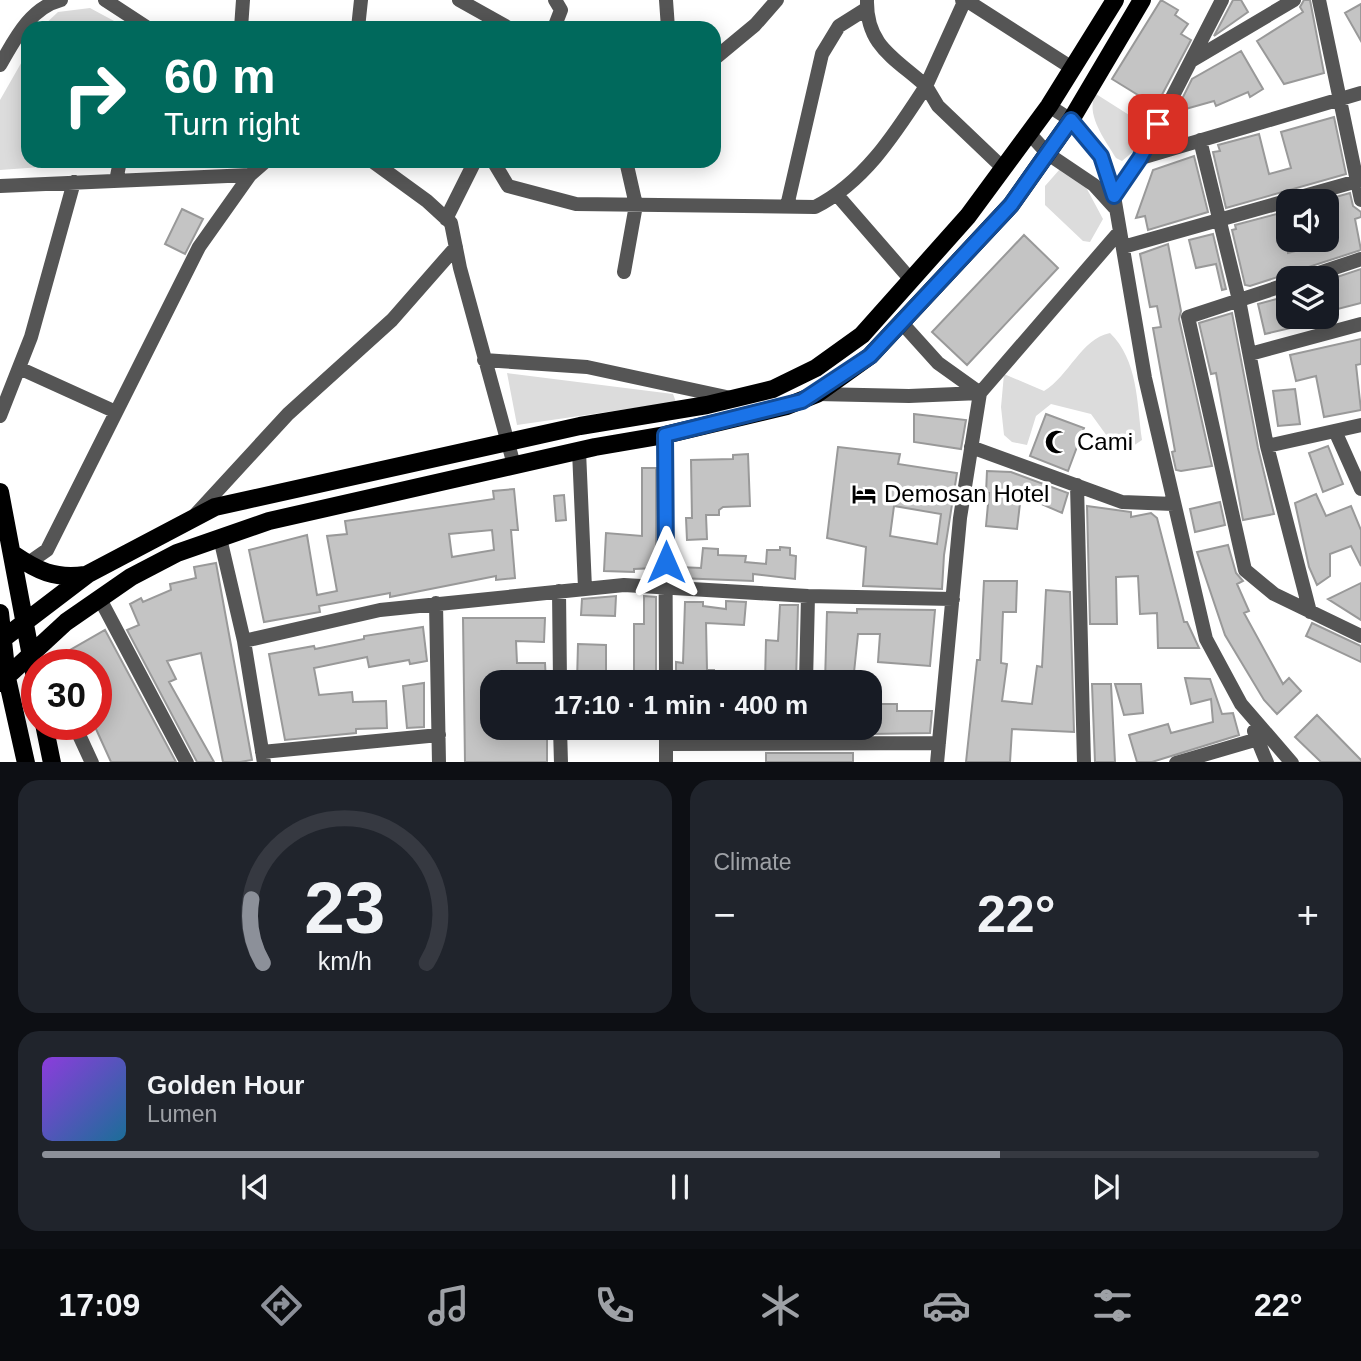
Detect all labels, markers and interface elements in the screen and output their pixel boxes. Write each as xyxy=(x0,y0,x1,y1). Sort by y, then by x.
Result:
icon: right xyxy=(49,49,140,140)
text: 60 m xyxy=(164,49,276,103)
pin xyxy=(1128,94,1188,154)
icon: arrive xyxy=(1139,105,1177,143)
text: Turn right xyxy=(164,106,300,142)
map controls xyxy=(1276,189,1339,329)
button: sound xyxy=(1276,189,1339,252)
button: layers xyxy=(1276,266,1339,329)
mosque icon: Cami xyxy=(1043,428,1071,456)
place label: Cami xyxy=(1077,428,1133,455)
hotel icon: Demosan Hotel xyxy=(850,480,878,508)
place label: Demosan Hotel xyxy=(884,480,1049,507)
position arrow xyxy=(629,525,703,599)
speed limit sign: 30 xyxy=(21,649,112,740)
text: 17:10 · 1 min · 400 m xyxy=(554,690,808,720)
text: Climate xyxy=(714,849,791,875)
text: 23 xyxy=(304,867,385,948)
text: 22° xyxy=(977,885,1056,943)
text: − xyxy=(714,894,736,936)
text: + xyxy=(1297,894,1319,936)
text: km/h xyxy=(318,946,372,974)
text: Golden Hour xyxy=(147,1070,304,1100)
text: Lumen xyxy=(147,1101,217,1127)
icon: previous xyxy=(236,1168,274,1206)
icon: pause xyxy=(661,1168,699,1206)
icon: next xyxy=(1087,1168,1125,1206)
icon: directions xyxy=(257,1281,306,1330)
icon: music xyxy=(424,1281,473,1330)
icon: phone xyxy=(590,1281,639,1330)
icon: climate xyxy=(756,1281,805,1330)
icon: car xyxy=(922,1281,971,1330)
icon: filters xyxy=(1088,1281,1137,1330)
text: 17:09 xyxy=(59,1287,140,1323)
text: 22° xyxy=(1254,1287,1302,1323)

